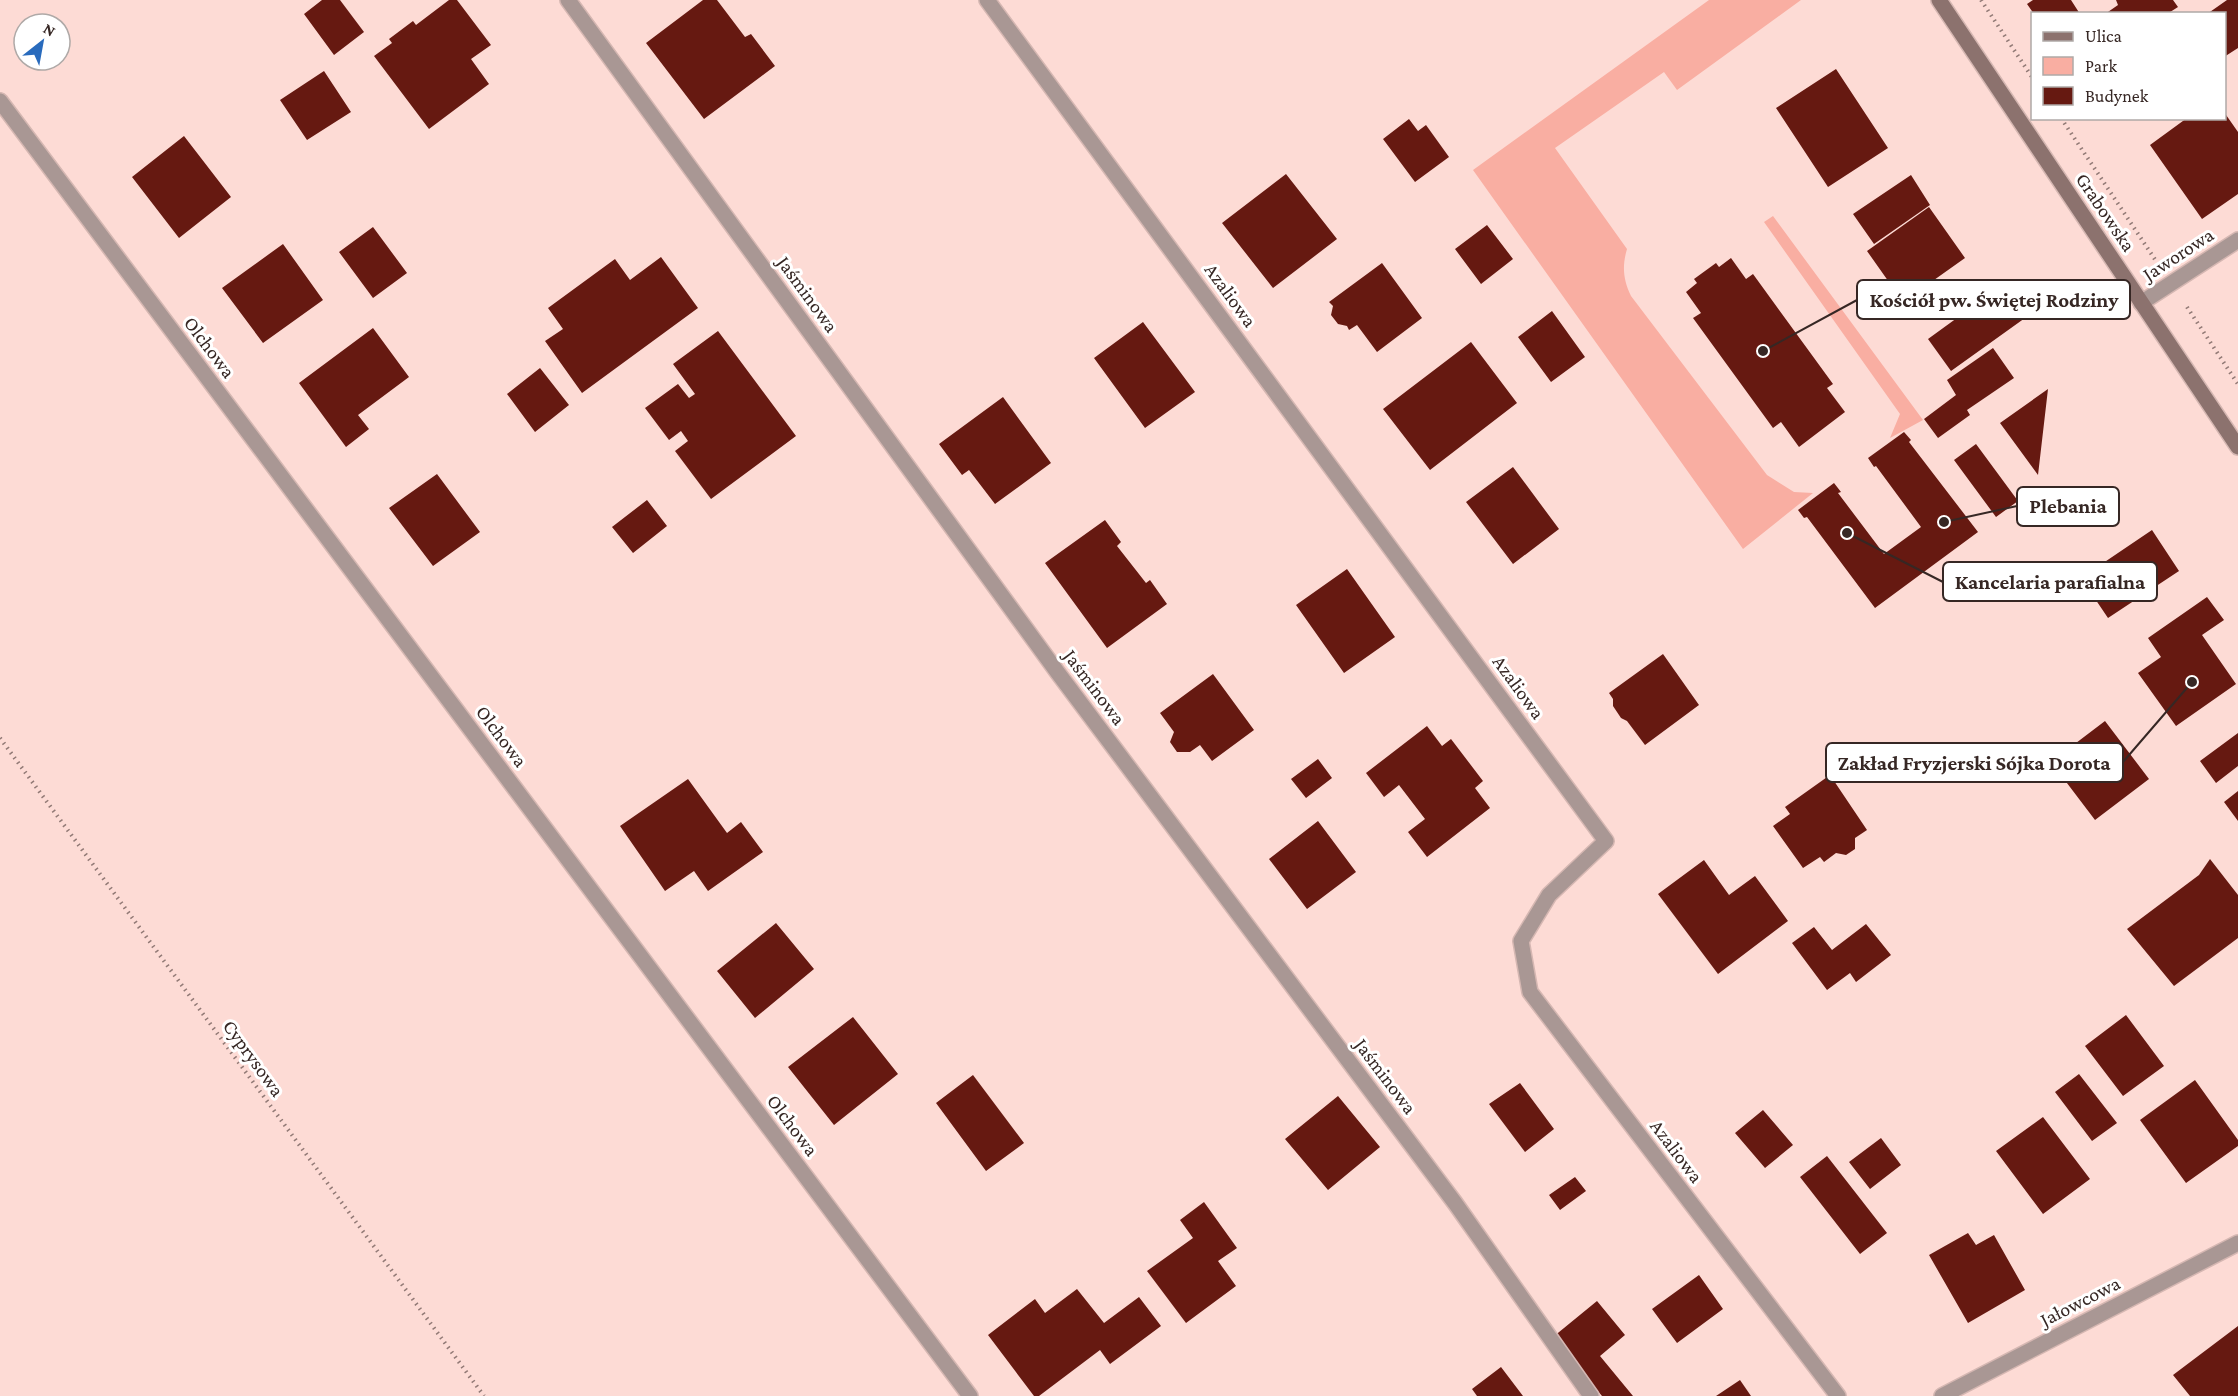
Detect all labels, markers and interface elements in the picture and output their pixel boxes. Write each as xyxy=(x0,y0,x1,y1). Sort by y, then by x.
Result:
north arrow xyxy=(12,12,72,72)
legend xyxy=(2031,12,2226,120)
text: N xyxy=(40,19,59,40)
text: Ulica xyxy=(2085,26,2122,46)
text: Park xyxy=(2085,56,2117,76)
text: Budynek xyxy=(2085,86,2149,106)
street label: Grabowska xyxy=(2072,169,2140,255)
street label: Jaworowa xyxy=(2137,223,2218,287)
street label: Jaśminowa xyxy=(771,250,843,337)
street label: Azaliowa xyxy=(1201,259,1261,331)
callout: Kościół pw. Świętej Rodziny xyxy=(1857,280,2130,319)
text: Kościół pw. Świętej Rodziny xyxy=(1870,288,2119,312)
street label: Olchowa xyxy=(180,312,240,382)
callout: Plebania xyxy=(2017,487,2119,526)
text: Plebania xyxy=(2029,494,2107,518)
callout: Kancelaria parafialna xyxy=(1943,562,2157,601)
text: Kancelaria parafialna xyxy=(1955,570,2146,594)
street label: Jaśminowa xyxy=(1057,643,1131,730)
street label: Azaliowa xyxy=(1489,651,1549,723)
street label: Olchowa xyxy=(472,701,532,771)
callout: Zakład Fryzjerski Sójka Dorota xyxy=(1826,743,2123,782)
text: Zakład Fryzjerski Sójka Dorota xyxy=(1838,751,2111,775)
street label: Cyprysowa xyxy=(218,1015,289,1101)
street label: Jaśminowa xyxy=(1348,1032,1422,1119)
street label: Olchowa xyxy=(763,1090,823,1160)
street label: Azaliowa xyxy=(1646,1115,1708,1187)
street label: Jałowcowa xyxy=(2035,1272,2124,1332)

